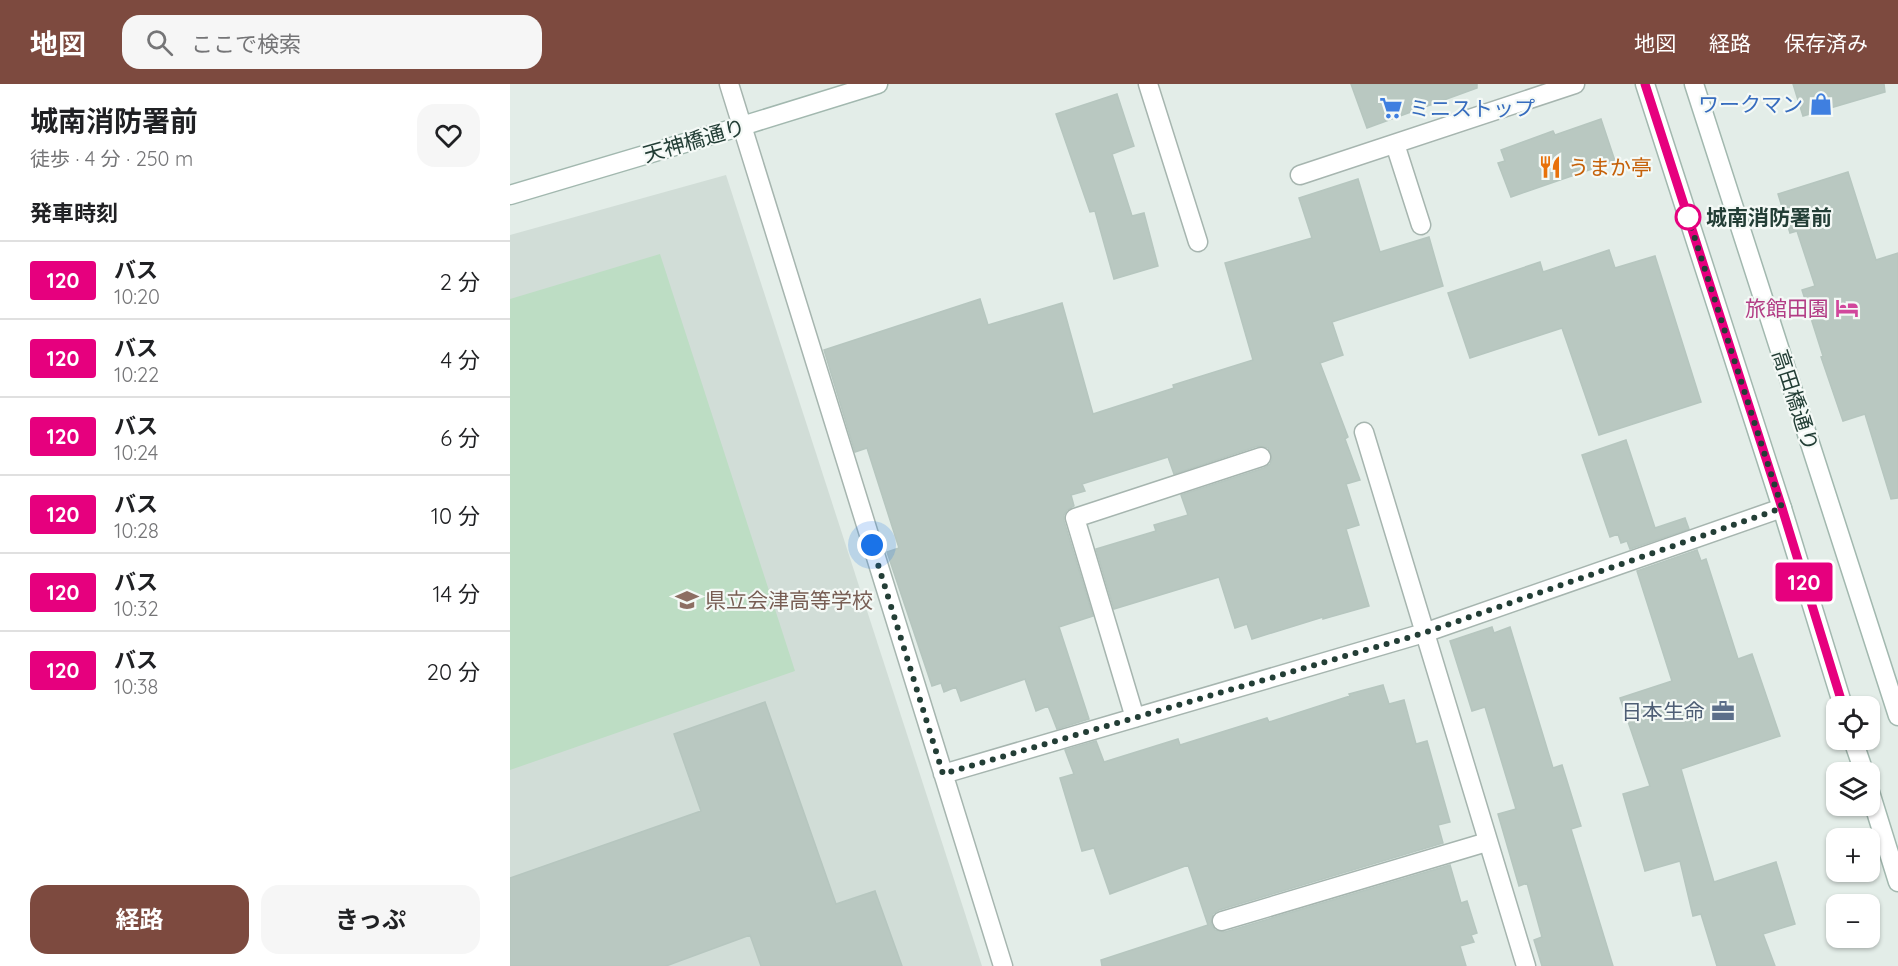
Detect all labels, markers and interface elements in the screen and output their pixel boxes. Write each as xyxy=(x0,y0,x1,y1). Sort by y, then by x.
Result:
search box xyxy=(122,15,542,69)
text: 地図 xyxy=(30,26,86,61)
icon: search xyxy=(143,26,176,59)
text: ここで検索 xyxy=(191,30,301,58)
text: 地図 xyxy=(1634,30,1676,56)
text: 経路 xyxy=(1709,30,1751,56)
text: 保存済み xyxy=(1784,30,1868,56)
place label: ワークマン xyxy=(1698,91,1803,117)
shop icon: ワークマン xyxy=(1808,91,1834,117)
supermarket icon: ミニストップ xyxy=(1378,95,1404,121)
place label: ミニストップ xyxy=(1409,95,1535,121)
text: 城南消防署前 xyxy=(30,103,198,138)
button: heart xyxy=(417,104,480,167)
street label: 天神橋通り xyxy=(640,113,748,167)
text: 徒歩 · 4 分 · 250 m xyxy=(30,146,193,171)
restaurant icon: うまか亭 xyxy=(1537,154,1563,180)
place label: うまか亭 xyxy=(1568,154,1652,180)
text: 発車時刻 xyxy=(30,199,118,227)
marker: 城南消防署前 xyxy=(1675,204,1701,230)
place label: 城南消防署前 xyxy=(1706,204,1832,230)
text: バス xyxy=(114,256,158,284)
text: 120 xyxy=(46,267,80,293)
text: 2 分 xyxy=(440,268,480,296)
text: 10:20 xyxy=(114,284,160,309)
place label: 旅館田園 xyxy=(1745,295,1829,321)
hotel icon: 旅館田園 xyxy=(1834,295,1860,321)
text: バス xyxy=(114,334,158,362)
text: 120 xyxy=(46,345,80,371)
text: 4 分 xyxy=(440,346,480,374)
street label: 高田橋通り xyxy=(1767,346,1825,454)
text: 10:22 xyxy=(114,362,159,387)
text: バス xyxy=(114,412,158,440)
text: 120 xyxy=(46,423,80,449)
text: 6 分 xyxy=(440,424,480,452)
text: 10:24 xyxy=(114,440,158,465)
text: バス xyxy=(114,490,158,518)
text: 120 xyxy=(46,501,80,527)
text: 10 分 xyxy=(431,502,480,530)
text: 10:28 xyxy=(114,518,159,543)
your location xyxy=(857,530,887,560)
line badge: 120 xyxy=(1770,562,1838,602)
text: バス xyxy=(114,568,158,596)
text: 120 xyxy=(1787,569,1821,595)
text: 120 xyxy=(46,579,80,605)
text: 14 分 xyxy=(433,580,480,608)
school or university icon: 県立会津高等学校 xyxy=(674,587,700,613)
place label: 県立会津高等学校 xyxy=(705,587,873,613)
text: 10:32 xyxy=(114,596,159,621)
text: バス xyxy=(114,646,158,674)
text: 120 xyxy=(46,657,80,683)
text: 20 分 xyxy=(427,658,480,686)
text: 10:38 xyxy=(114,674,158,699)
map controls xyxy=(1826,696,1880,948)
button: locate xyxy=(1826,696,1880,750)
place label: 日本生命 xyxy=(1621,698,1705,724)
office icon: 日本生命 xyxy=(1710,698,1736,724)
button: layers xyxy=(1826,762,1880,816)
button: + xyxy=(1826,828,1880,882)
button: 経路 xyxy=(30,885,249,954)
button: きっぷ xyxy=(261,885,480,954)
button: − xyxy=(1826,894,1880,948)

